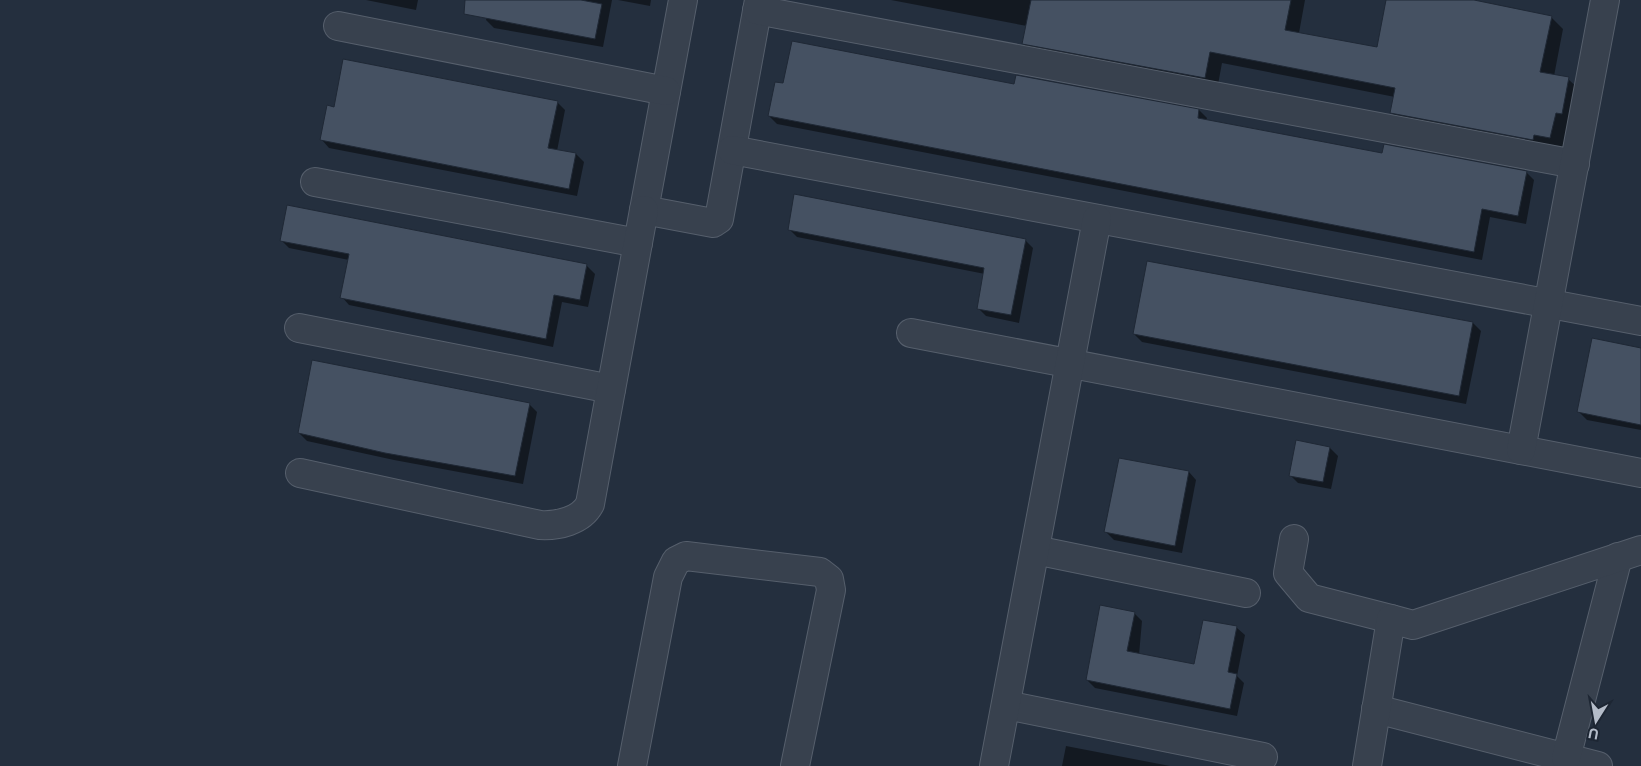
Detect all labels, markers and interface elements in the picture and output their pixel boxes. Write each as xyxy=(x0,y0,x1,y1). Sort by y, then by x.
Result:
north arrow xyxy=(1571,696,1621,746)
text: U xyxy=(1587,725,1600,744)

